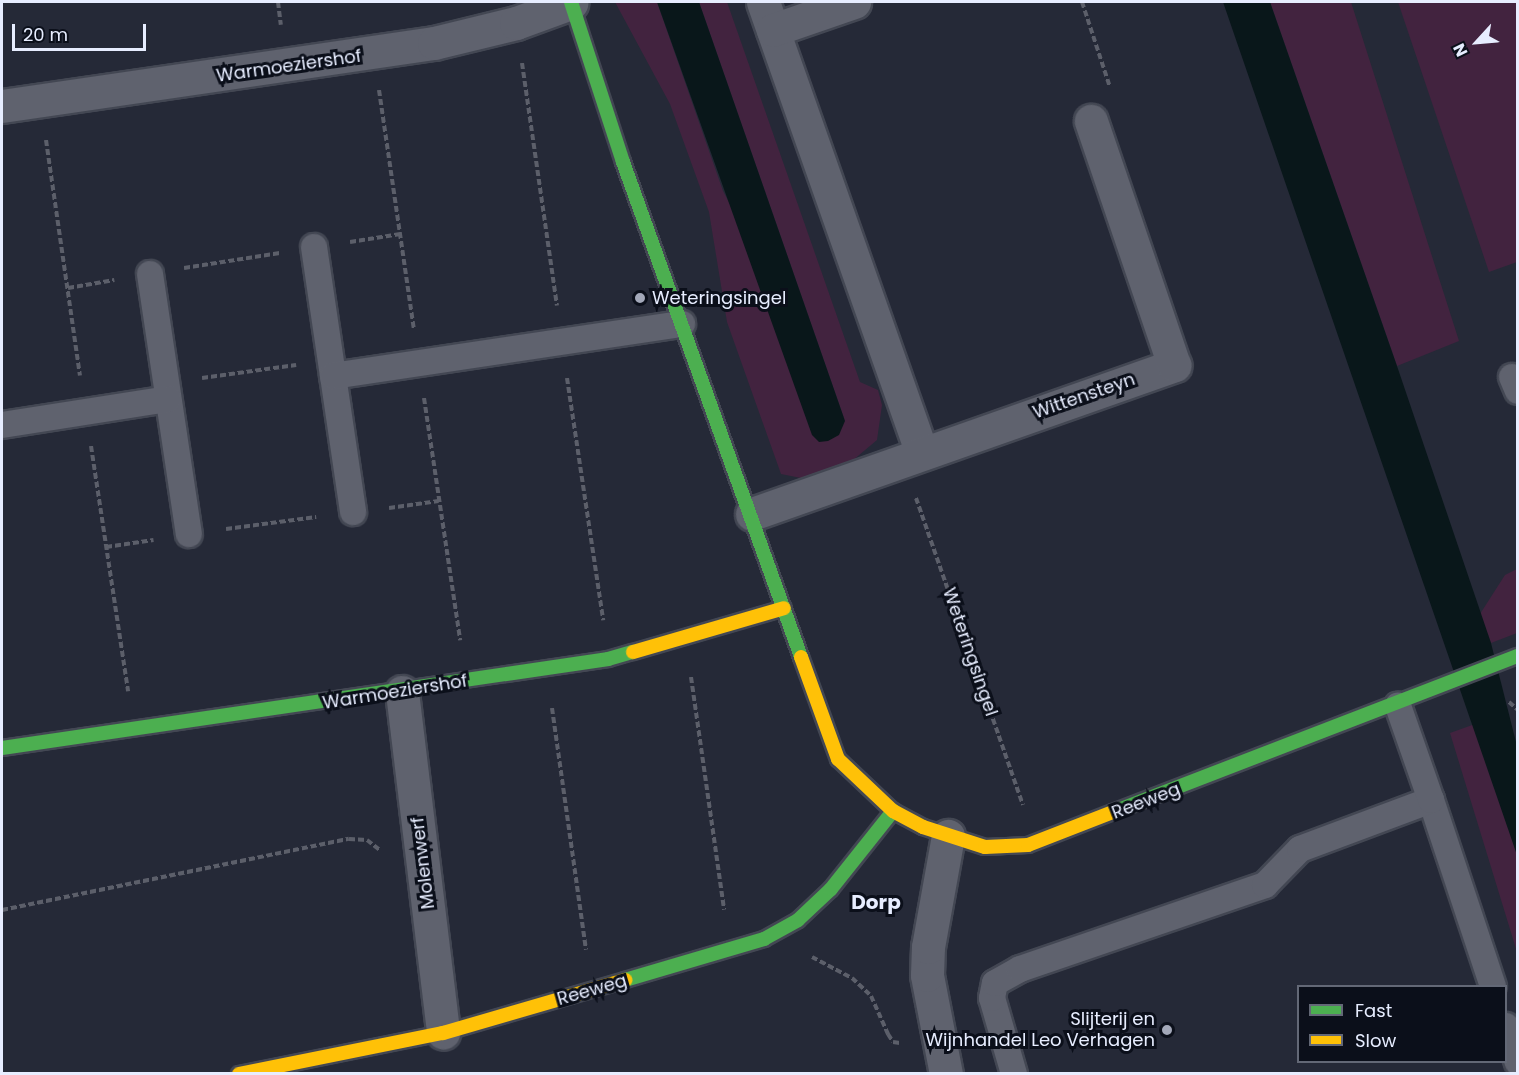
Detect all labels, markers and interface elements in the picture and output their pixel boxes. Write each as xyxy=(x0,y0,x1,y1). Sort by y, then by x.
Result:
scale bar xyxy=(15,12,148,50)
north arrow xyxy=(1447,12,1507,72)
text: 20 m xyxy=(23,22,68,47)
text: N xyxy=(1447,40,1473,61)
street label: Warmoeziershof xyxy=(215,45,363,87)
place label: Weteringsingel xyxy=(652,287,786,309)
marker: Weteringsingel xyxy=(633,291,647,305)
street label: Wittensteyn xyxy=(1030,368,1138,424)
street label: Weteringsingel xyxy=(938,585,1002,719)
street label: Warmoeziershof xyxy=(321,670,469,714)
street label: Reeweg xyxy=(1109,778,1183,824)
street label: Molenwerf xyxy=(407,816,439,910)
district label: Dorp xyxy=(851,890,901,914)
street label: Reeweg xyxy=(555,970,629,1010)
legend xyxy=(1297,985,1507,1063)
text: Fast xyxy=(1355,998,1392,1023)
place label: Slijterij en Wijnhandel Leo Verhagen xyxy=(925,1009,1155,1052)
marker: Slijterij en Wijnhandel Leo Verhagen xyxy=(1160,1023,1174,1037)
text: Slow xyxy=(1355,1028,1396,1053)

